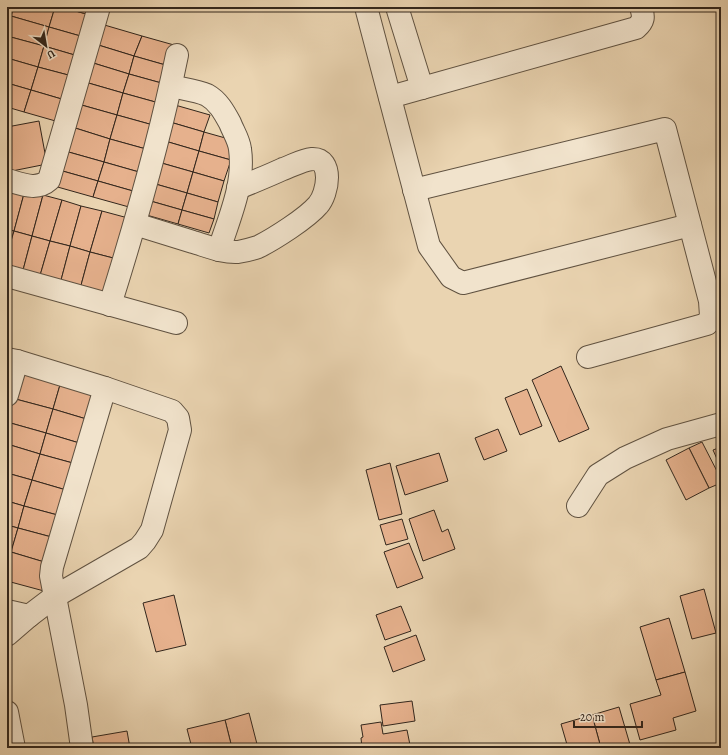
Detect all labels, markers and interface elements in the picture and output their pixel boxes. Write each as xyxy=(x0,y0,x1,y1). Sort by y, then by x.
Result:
north arrow xyxy=(26,26,66,66)
text: U xyxy=(43,46,58,63)
scale bar xyxy=(574,703,642,729)
text: 20 m xyxy=(580,709,604,725)

